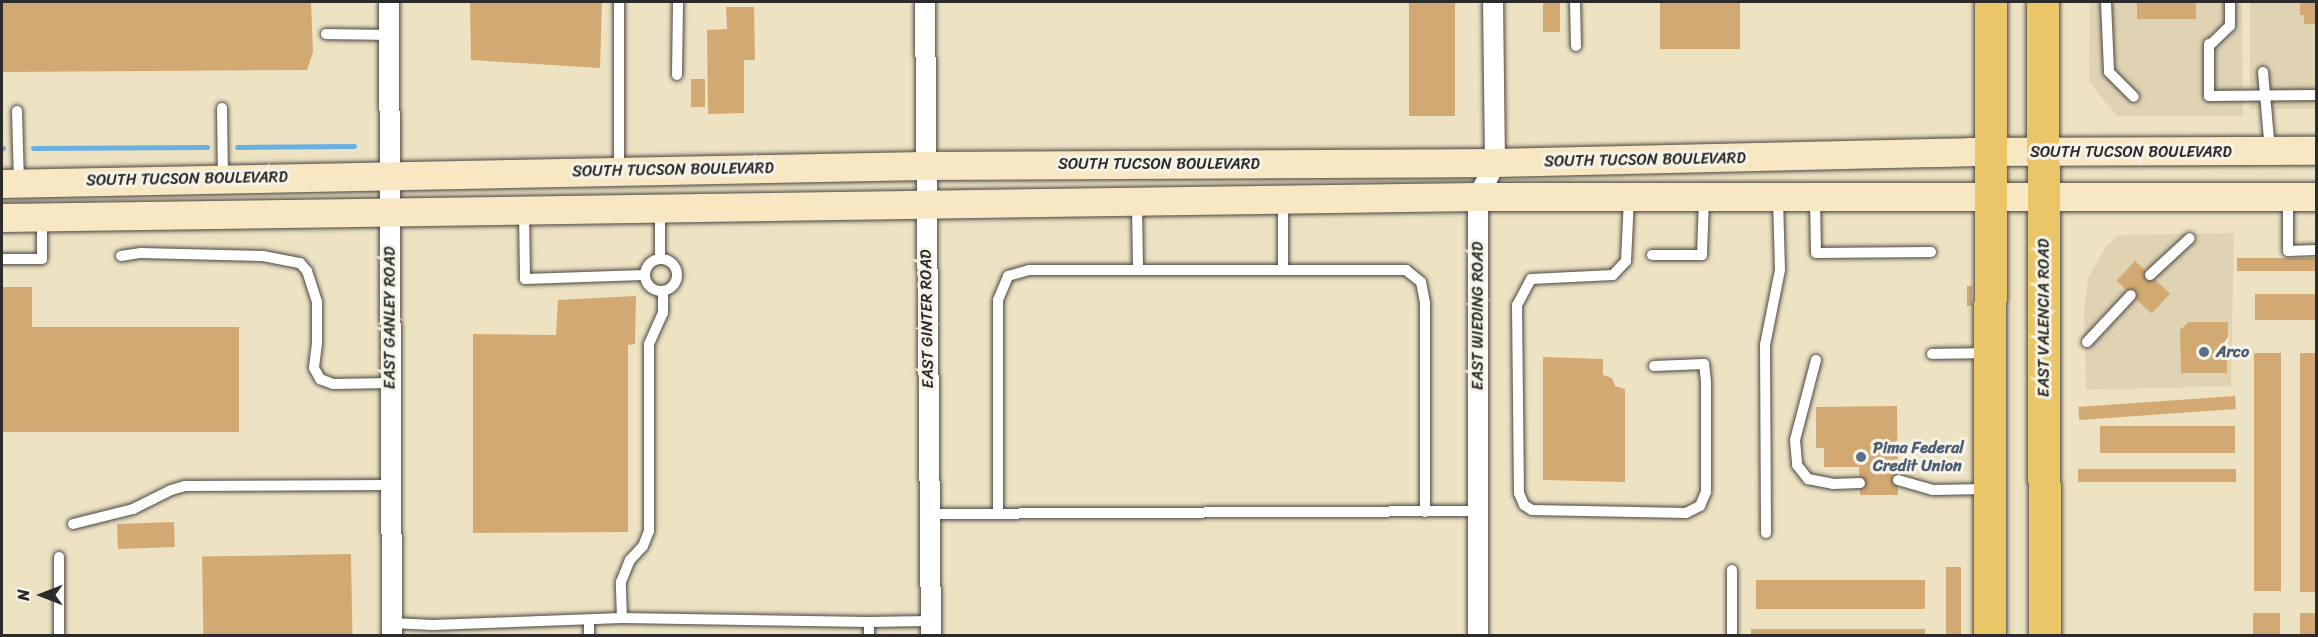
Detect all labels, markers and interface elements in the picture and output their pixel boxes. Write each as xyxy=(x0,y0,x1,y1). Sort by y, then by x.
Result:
street label: SOUTH TUCSON BOULEVARD xyxy=(2029,142,2233,162)
street label: SOUTH TUCSON BOULEVARD xyxy=(1542,149,1748,171)
street label: SOUTH TUCSON BOULEVARD xyxy=(1057,154,1261,174)
street label: SOUTH TUCSON BOULEVARD xyxy=(570,159,776,181)
street label: SOUTH TUCSON BOULEVARD xyxy=(84,168,290,190)
street label: EAST VALENCIA ROAD xyxy=(2034,240,2054,396)
street label: EAST WIEDING ROAD xyxy=(1468,241,1488,391)
street label: EAST GANLEY ROAD xyxy=(380,246,400,390)
street label: EAST GINTER ROAD xyxy=(916,249,938,389)
place label: Arco xyxy=(2216,342,2249,362)
marker: Arco xyxy=(2197,345,2211,359)
place label: Pima Federal Credit Union xyxy=(1873,438,1964,476)
marker: Pima Federal Credit Union xyxy=(1854,450,1868,464)
north arrow xyxy=(12,565,72,625)
text: N xyxy=(9,589,38,601)

